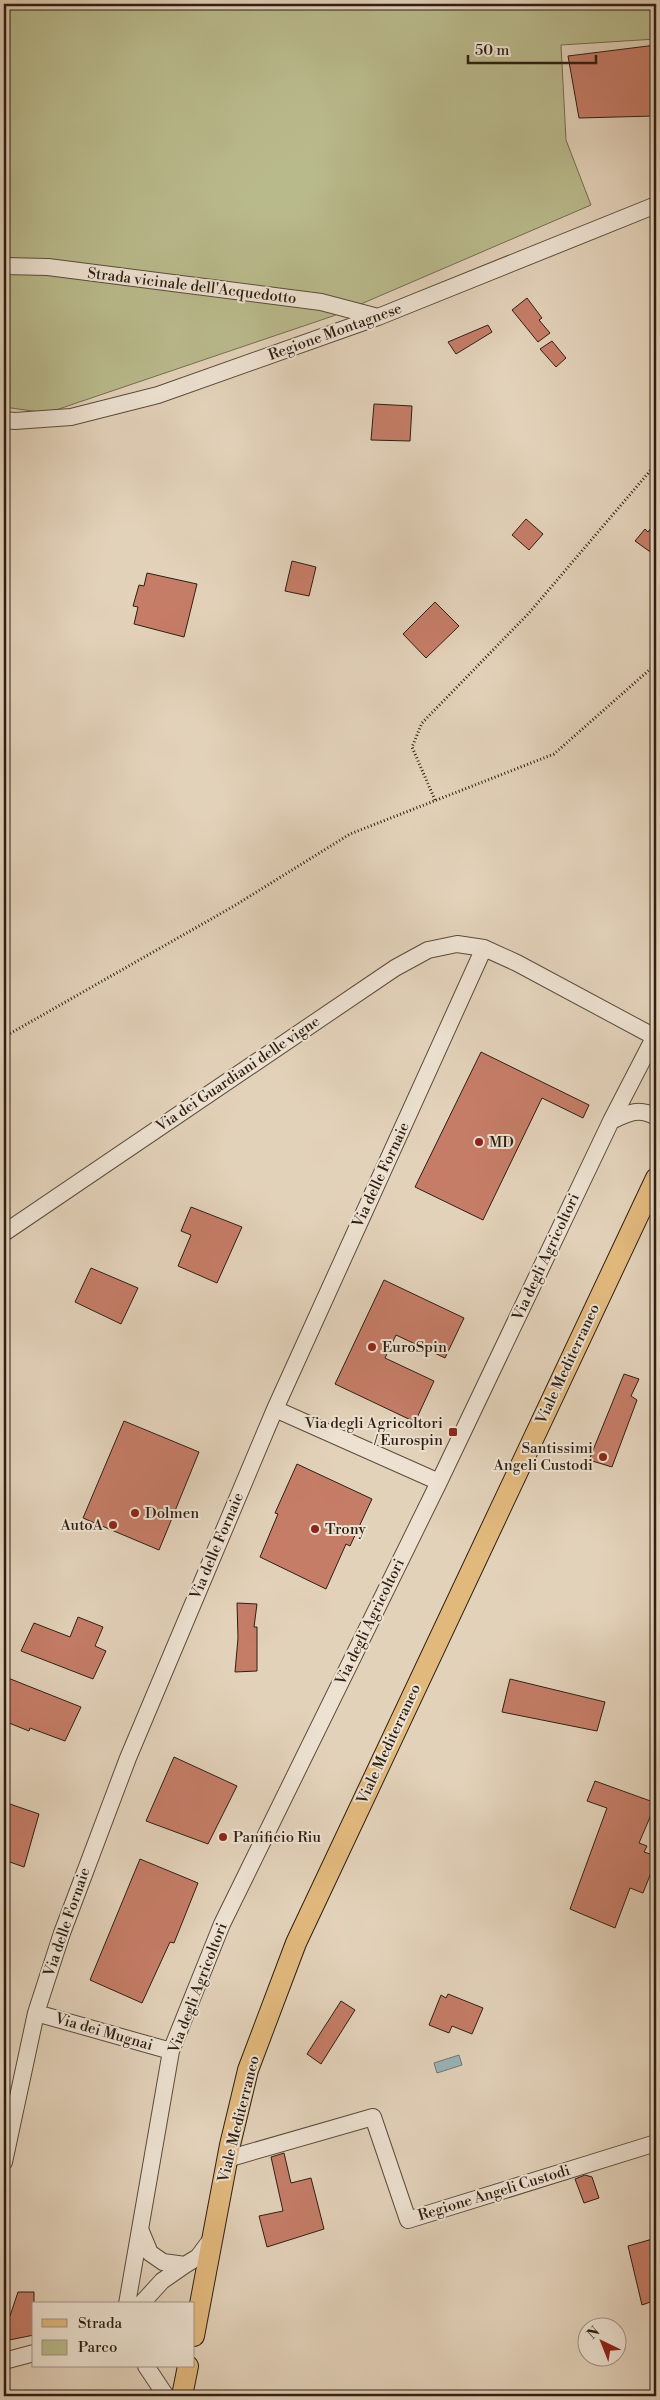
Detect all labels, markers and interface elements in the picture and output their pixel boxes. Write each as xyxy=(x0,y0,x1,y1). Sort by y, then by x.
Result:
scale bar xyxy=(468,32,595,64)
text: 50 m xyxy=(475,41,509,60)
street label: Strada vicinale dell'Acquedotto xyxy=(86,264,298,308)
street label: Regione Montagnese xyxy=(266,299,404,365)
street label: Via dei Guardiani delle vigne xyxy=(152,1012,324,1137)
street label: Via delle Fornaie xyxy=(348,1119,414,1232)
place label: MD xyxy=(489,1133,514,1152)
marker: MD xyxy=(473,1136,485,1148)
street label: Via degli Agricoltori xyxy=(508,1190,584,1325)
street label: Viale Mediterraneo xyxy=(531,1301,604,1428)
place label: EuroSpin xyxy=(382,1338,447,1357)
marker: EuroSpin xyxy=(366,1341,378,1353)
place label: Via degli Agricoltori / Eurospin xyxy=(304,1414,443,1450)
marker: Via degli Agricoltori / Eurospin xyxy=(447,1426,459,1438)
place label: Santissimi Angeli Custodi xyxy=(493,1439,593,1475)
marker: Santissimi Angeli Custodi xyxy=(597,1451,609,1463)
street label: Via delle Fornaie xyxy=(186,1490,248,1603)
place label: Dolmen xyxy=(145,1504,199,1523)
marker: Dolmen xyxy=(129,1507,141,1519)
place label: AutoA xyxy=(59,1516,104,1535)
marker: AutoA xyxy=(107,1519,119,1531)
place label: Trony xyxy=(325,1520,366,1539)
marker: Trony xyxy=(309,1523,321,1535)
street label: Via degli Agricoltori xyxy=(331,1556,409,1689)
street label: Viale Mediterraneo xyxy=(352,1681,425,1808)
place label: Panificio Riu xyxy=(233,1828,322,1847)
marker: Panificio Riu xyxy=(217,1831,229,1843)
street label: Via delle Fornaie xyxy=(39,1865,95,1980)
street label: Via degli Agricoltori xyxy=(164,1920,232,2057)
street label: Via dei Mugnai xyxy=(52,2009,155,2055)
street label: Viale Mediterraneo xyxy=(214,2054,264,2185)
street label: Regione Angeli Custodi xyxy=(416,2161,572,2225)
legend xyxy=(32,2302,195,2368)
text: Strada xyxy=(78,2314,122,2333)
north arrow xyxy=(578,2318,628,2368)
text: N xyxy=(584,2323,604,2344)
text: Parco xyxy=(78,2338,117,2357)

